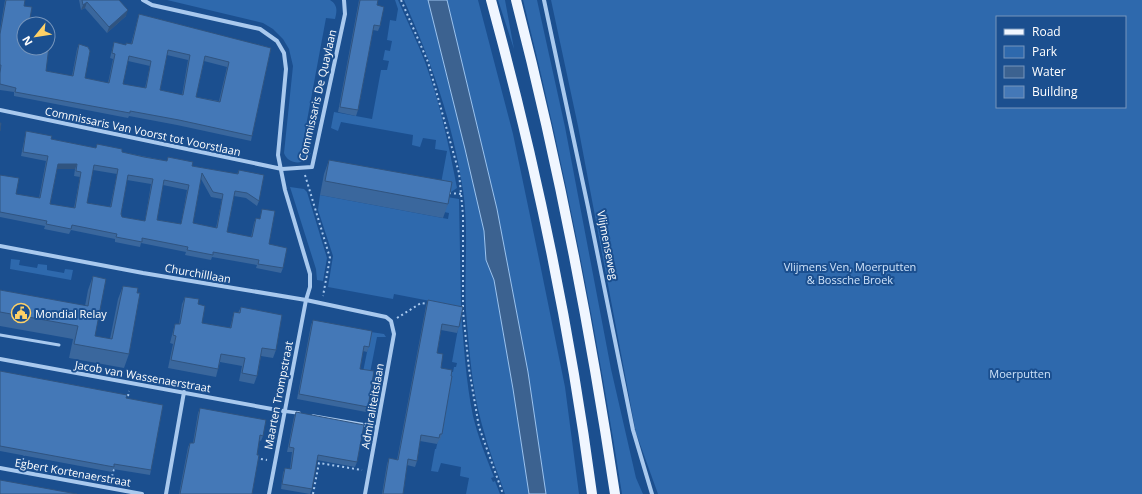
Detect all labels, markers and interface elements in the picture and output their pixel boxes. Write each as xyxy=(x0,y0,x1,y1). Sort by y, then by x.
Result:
north arrow xyxy=(16,16,56,56)
legend xyxy=(996,16,1126,108)
text: Road xyxy=(1032,23,1061,40)
street label: Commissaris De Quaylaan xyxy=(295,28,339,162)
text: N xyxy=(18,34,36,49)
text: Park xyxy=(1032,43,1058,60)
text: Water xyxy=(1032,63,1066,80)
text: Building xyxy=(1032,83,1078,100)
street label: Commissaris Van Voorst tot Voorstlaan xyxy=(44,103,242,159)
street label: Vlijmenseweg xyxy=(594,209,622,281)
park label: Vlijmens Ven, Moerputten & Bossche Broek xyxy=(784,259,916,287)
street label: Churchilllaan xyxy=(164,260,232,286)
public building icon: Mondial Relay xyxy=(10,302,32,324)
place label: Mondial Relay xyxy=(35,306,107,321)
street label: Maarten Trompstraat xyxy=(260,339,296,451)
street label: Jacob van Wassenaerstraat xyxy=(73,356,212,395)
street label: Admiraliteitslaan xyxy=(357,362,387,450)
park label: Moerputten xyxy=(989,366,1051,381)
street label: Egbert Kortenaerstraat xyxy=(14,454,132,490)

